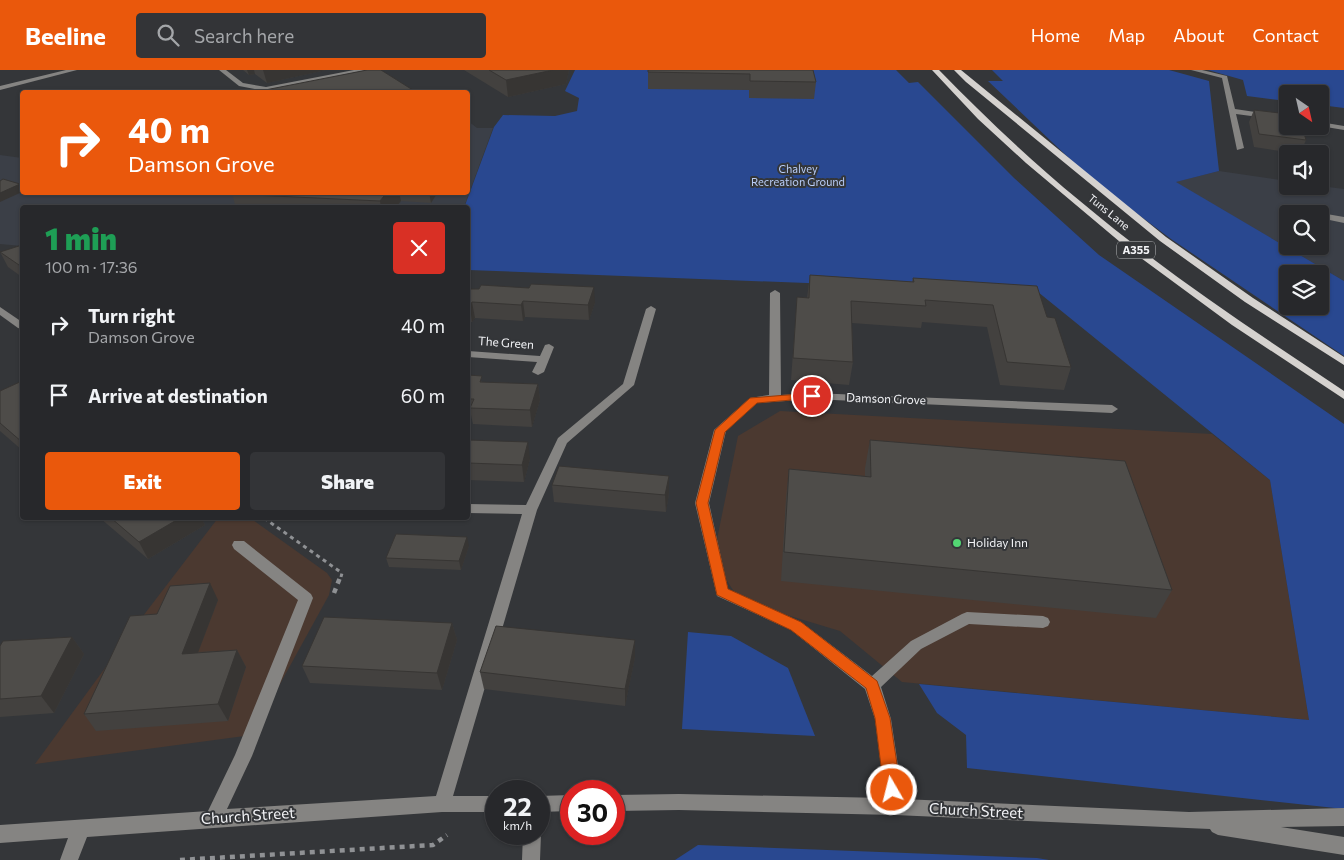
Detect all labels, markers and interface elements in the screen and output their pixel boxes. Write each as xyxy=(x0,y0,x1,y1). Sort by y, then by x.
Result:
search box xyxy=(136,13,486,58)
text: Beeline xyxy=(25,21,106,50)
icon: search xyxy=(154,21,182,49)
text: Search here xyxy=(194,24,294,47)
text: Home xyxy=(1031,24,1080,46)
text: Map xyxy=(1108,24,1145,46)
text: About xyxy=(1173,24,1225,46)
text: Contact xyxy=(1253,24,1319,46)
north arrow xyxy=(1279,85,1329,135)
map controls xyxy=(1279,85,1329,315)
text: 40 m xyxy=(128,107,210,150)
icon: right xyxy=(45,110,110,175)
button: sound xyxy=(1279,145,1329,195)
text: Damson Grove xyxy=(128,150,275,177)
park label: Chalvey Recreation Ground xyxy=(751,162,845,188)
street label: Tuns Lane xyxy=(1086,191,1133,232)
button: search xyxy=(1279,205,1329,255)
text: 1 min xyxy=(45,219,117,256)
button: close xyxy=(393,222,445,274)
road number: A355 xyxy=(1117,242,1155,258)
text: 100 m · 17:36 xyxy=(45,257,138,276)
button: layers xyxy=(1279,265,1329,315)
text: Turn right xyxy=(88,304,175,327)
icon: right xyxy=(45,311,73,339)
text: 40 m xyxy=(401,314,445,337)
text: Damson Grove xyxy=(88,327,195,346)
street label: The Green xyxy=(478,333,535,351)
pin xyxy=(791,375,833,417)
icon: arrive xyxy=(45,381,73,409)
icon: arrive xyxy=(798,382,826,410)
text: Arrive at destination xyxy=(88,384,268,407)
text: 60 m xyxy=(401,384,445,407)
street label: Damson Grove xyxy=(846,390,926,406)
button: Exit xyxy=(45,452,240,510)
button: Share xyxy=(250,452,445,510)
place label: Holiday Inn xyxy=(967,535,1028,549)
marker: Holiday Inn xyxy=(951,537,963,549)
position arrow xyxy=(865,763,917,815)
speed limit sign: 30 xyxy=(560,780,625,845)
text: 22 xyxy=(503,791,532,821)
street label: Church Street xyxy=(929,799,1024,821)
street label: Church Street xyxy=(200,803,296,827)
text: km/h xyxy=(503,818,532,832)

